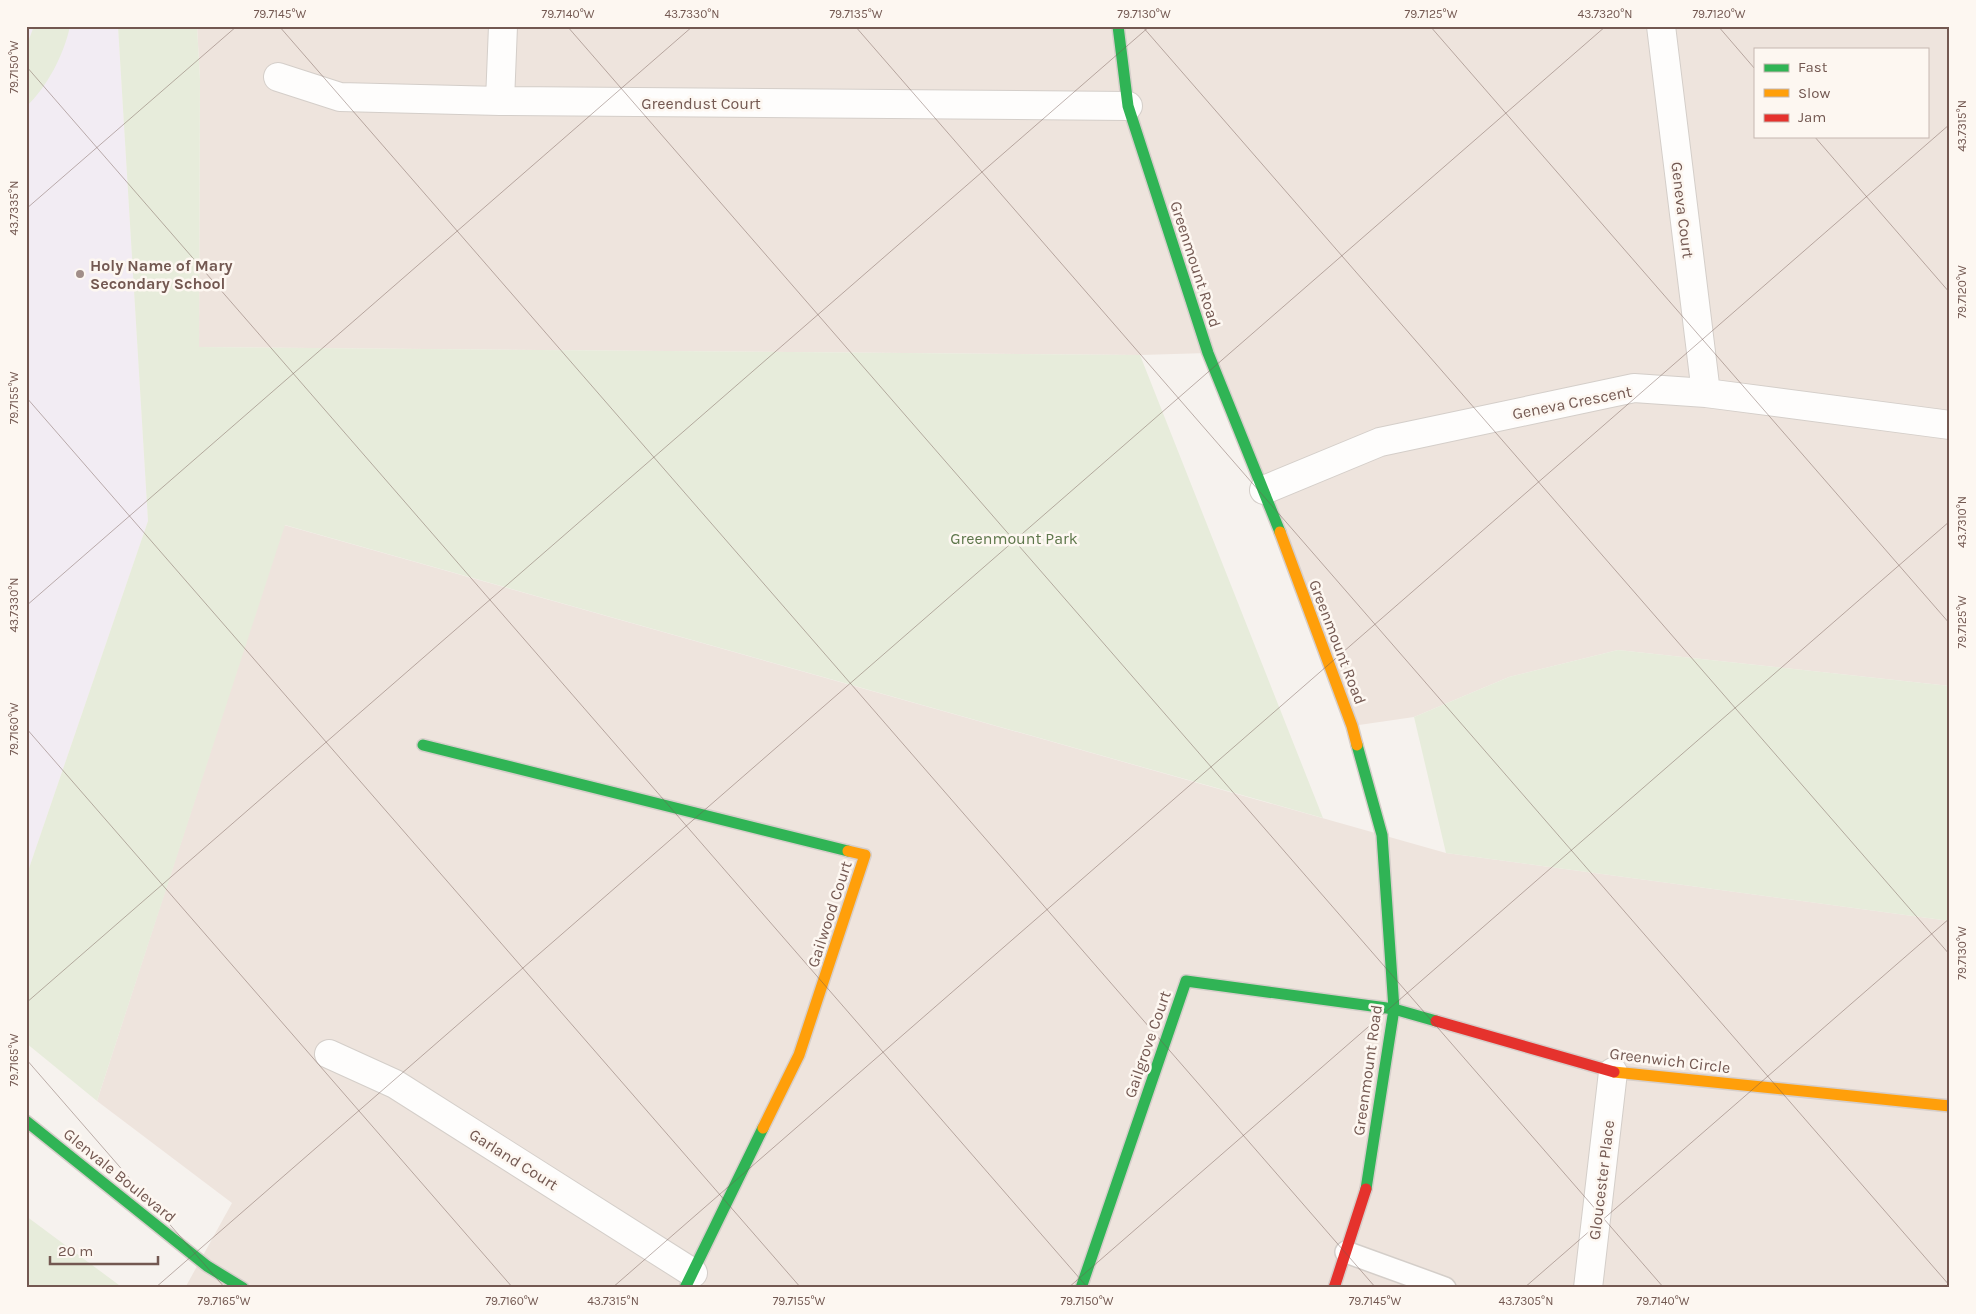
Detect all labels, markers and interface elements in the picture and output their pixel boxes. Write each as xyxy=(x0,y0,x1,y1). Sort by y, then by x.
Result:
text: 79.7145°W xyxy=(254,7,307,21)
text: 79.7140°W xyxy=(542,7,595,21)
text: 43.7330°N xyxy=(664,7,720,21)
text: 79.7135°W xyxy=(829,7,883,21)
text: 79.7130°W xyxy=(1117,7,1171,21)
text: 79.7125°W xyxy=(1405,7,1458,21)
text: 43.7320°N xyxy=(1577,7,1633,21)
text: 79.7120°W xyxy=(1692,7,1746,21)
text: 79.7150°W xyxy=(7,40,21,94)
legend xyxy=(1754,48,1928,138)
text: Fast xyxy=(1798,58,1828,76)
text: Slow xyxy=(1798,84,1830,102)
street label: Greendust Court xyxy=(641,94,761,113)
text: 43.7315°N xyxy=(1955,100,1969,152)
text: Jam xyxy=(1798,108,1826,126)
street label: Geneva Court xyxy=(1667,161,1698,259)
text: 43.7335°N xyxy=(7,181,21,235)
street label: Greenmount Road xyxy=(1166,199,1225,330)
place label: Holy Name of Mary Secondary School xyxy=(90,256,233,293)
text: 79.7120°W xyxy=(1955,265,1969,319)
marker: Holy Name of Mary Secondary School xyxy=(74,268,86,280)
text: 79.7155°W xyxy=(7,371,21,424)
street label: Geneva Crescent xyxy=(1511,382,1633,423)
text: 43.7310°N xyxy=(1955,496,1969,548)
park label: Greenmount Park xyxy=(950,529,1078,548)
text: 43.7330°N xyxy=(7,577,21,633)
street label: Greenmount Road xyxy=(1305,577,1370,707)
text: 79.7125°W xyxy=(1955,595,1969,648)
text: 79.7160°W xyxy=(7,702,21,756)
street label: Gailwood Court xyxy=(803,859,856,970)
text: 79.7130°W xyxy=(1955,926,1969,980)
street label: Gailgrove Court xyxy=(1120,988,1175,1100)
street label: Greenmount Road xyxy=(1349,1003,1386,1137)
text: 79.7165°W xyxy=(7,1033,21,1086)
street label: Greenwich Circle xyxy=(1608,1044,1731,1077)
street label: Gloucester Place xyxy=(1585,1119,1618,1241)
street label: Glenvale Boulevard xyxy=(60,1124,180,1227)
street label: Garland Court xyxy=(466,1125,562,1194)
scale bar xyxy=(50,1234,158,1266)
text: 20 m xyxy=(58,1242,93,1260)
text: 79.7165°W xyxy=(198,1294,251,1308)
text: 79.7160°W xyxy=(485,1294,539,1308)
text: 43.7315°N xyxy=(587,1294,639,1308)
text: 79.7155°W xyxy=(773,1294,826,1308)
text: 79.7150°W xyxy=(1060,1294,1114,1308)
text: 79.7145°W xyxy=(1349,1294,1402,1308)
text: 43.7305°N xyxy=(1499,1294,1553,1308)
text: 79.7140°W xyxy=(1637,1294,1690,1308)

